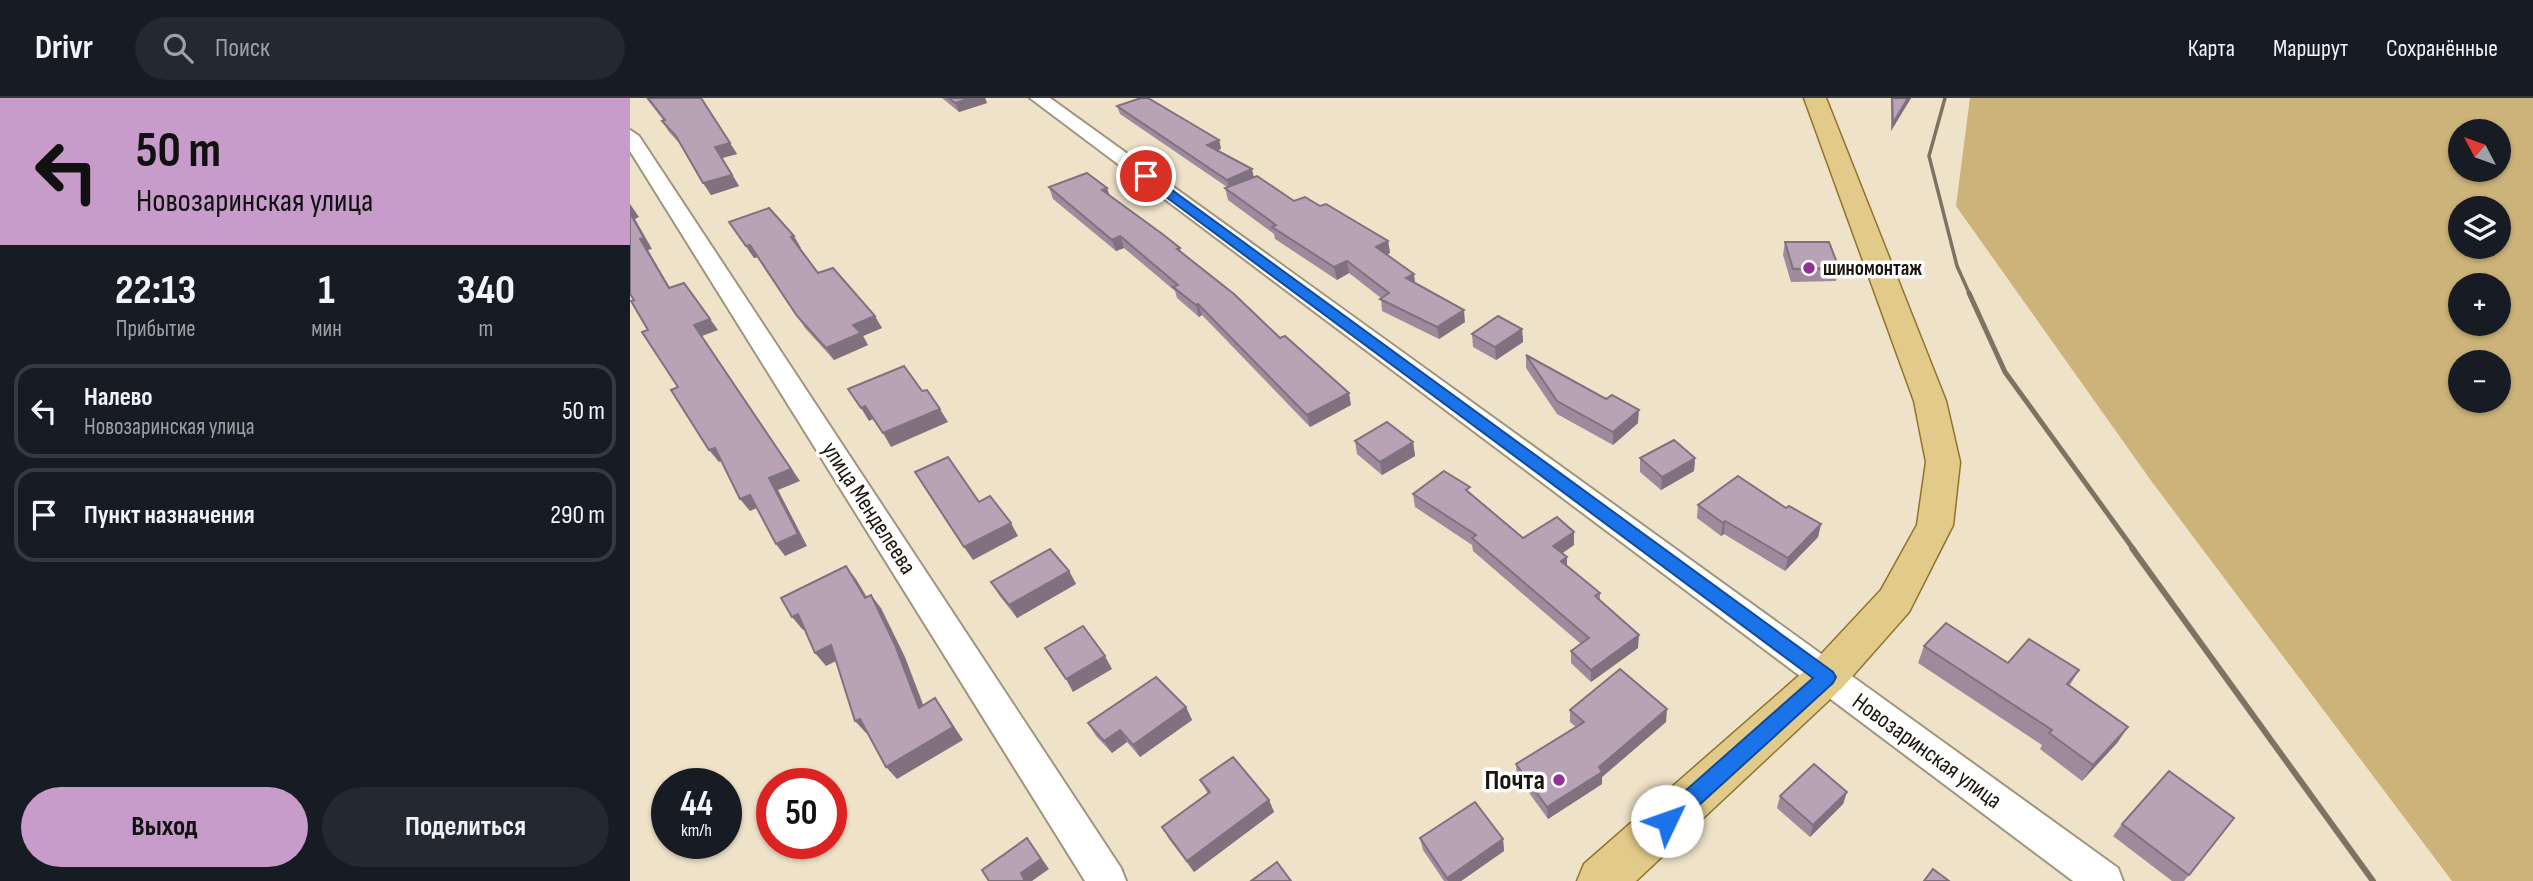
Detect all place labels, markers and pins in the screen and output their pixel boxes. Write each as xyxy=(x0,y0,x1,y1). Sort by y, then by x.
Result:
pin xyxy=(1116,146,1176,206)
place label: шиномонтаж xyxy=(1823,256,1922,281)
marker: шиномонтаж xyxy=(1801,260,1817,276)
place label: Почта xyxy=(1484,764,1545,797)
marker: Почта xyxy=(1551,772,1567,788)

